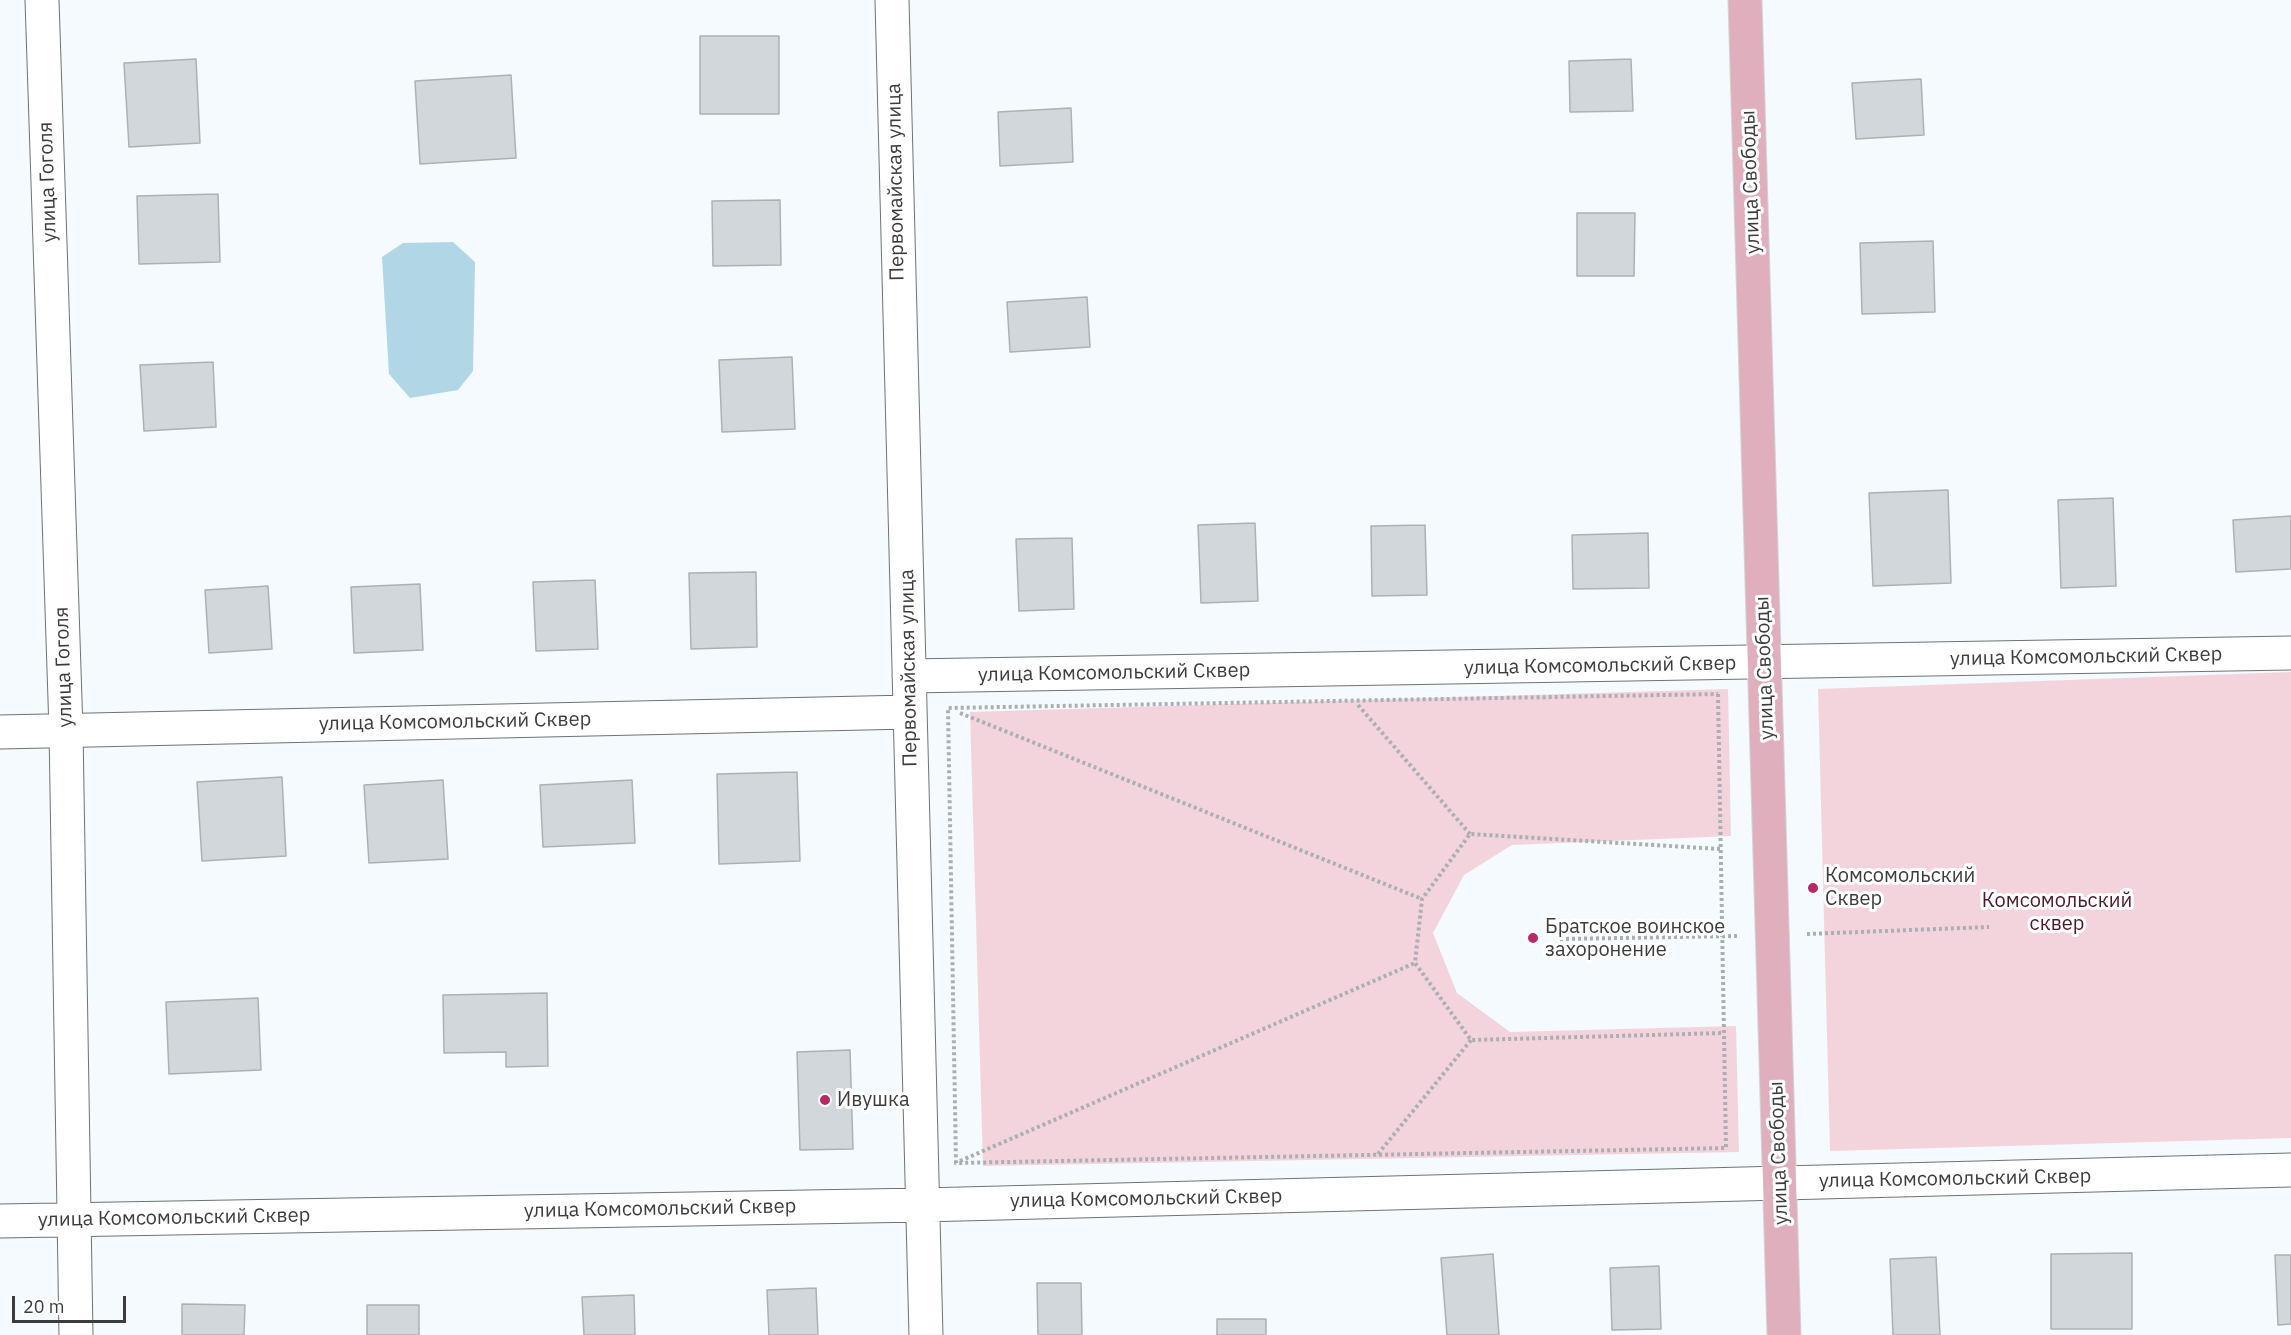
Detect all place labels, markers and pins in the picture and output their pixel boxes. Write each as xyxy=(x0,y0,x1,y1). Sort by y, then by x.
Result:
place label: Комсомольский Сквер xyxy=(1825,864,1975,911)
marker: Комсомольский Сквер xyxy=(1806,881,1820,895)
place label: Братское воинское захоронение xyxy=(1545,915,1725,962)
marker: Братское воинское захоронение xyxy=(1526,931,1540,945)
place label: Ивушка xyxy=(837,1088,910,1112)
marker: Ивушка xyxy=(818,1093,832,1107)

